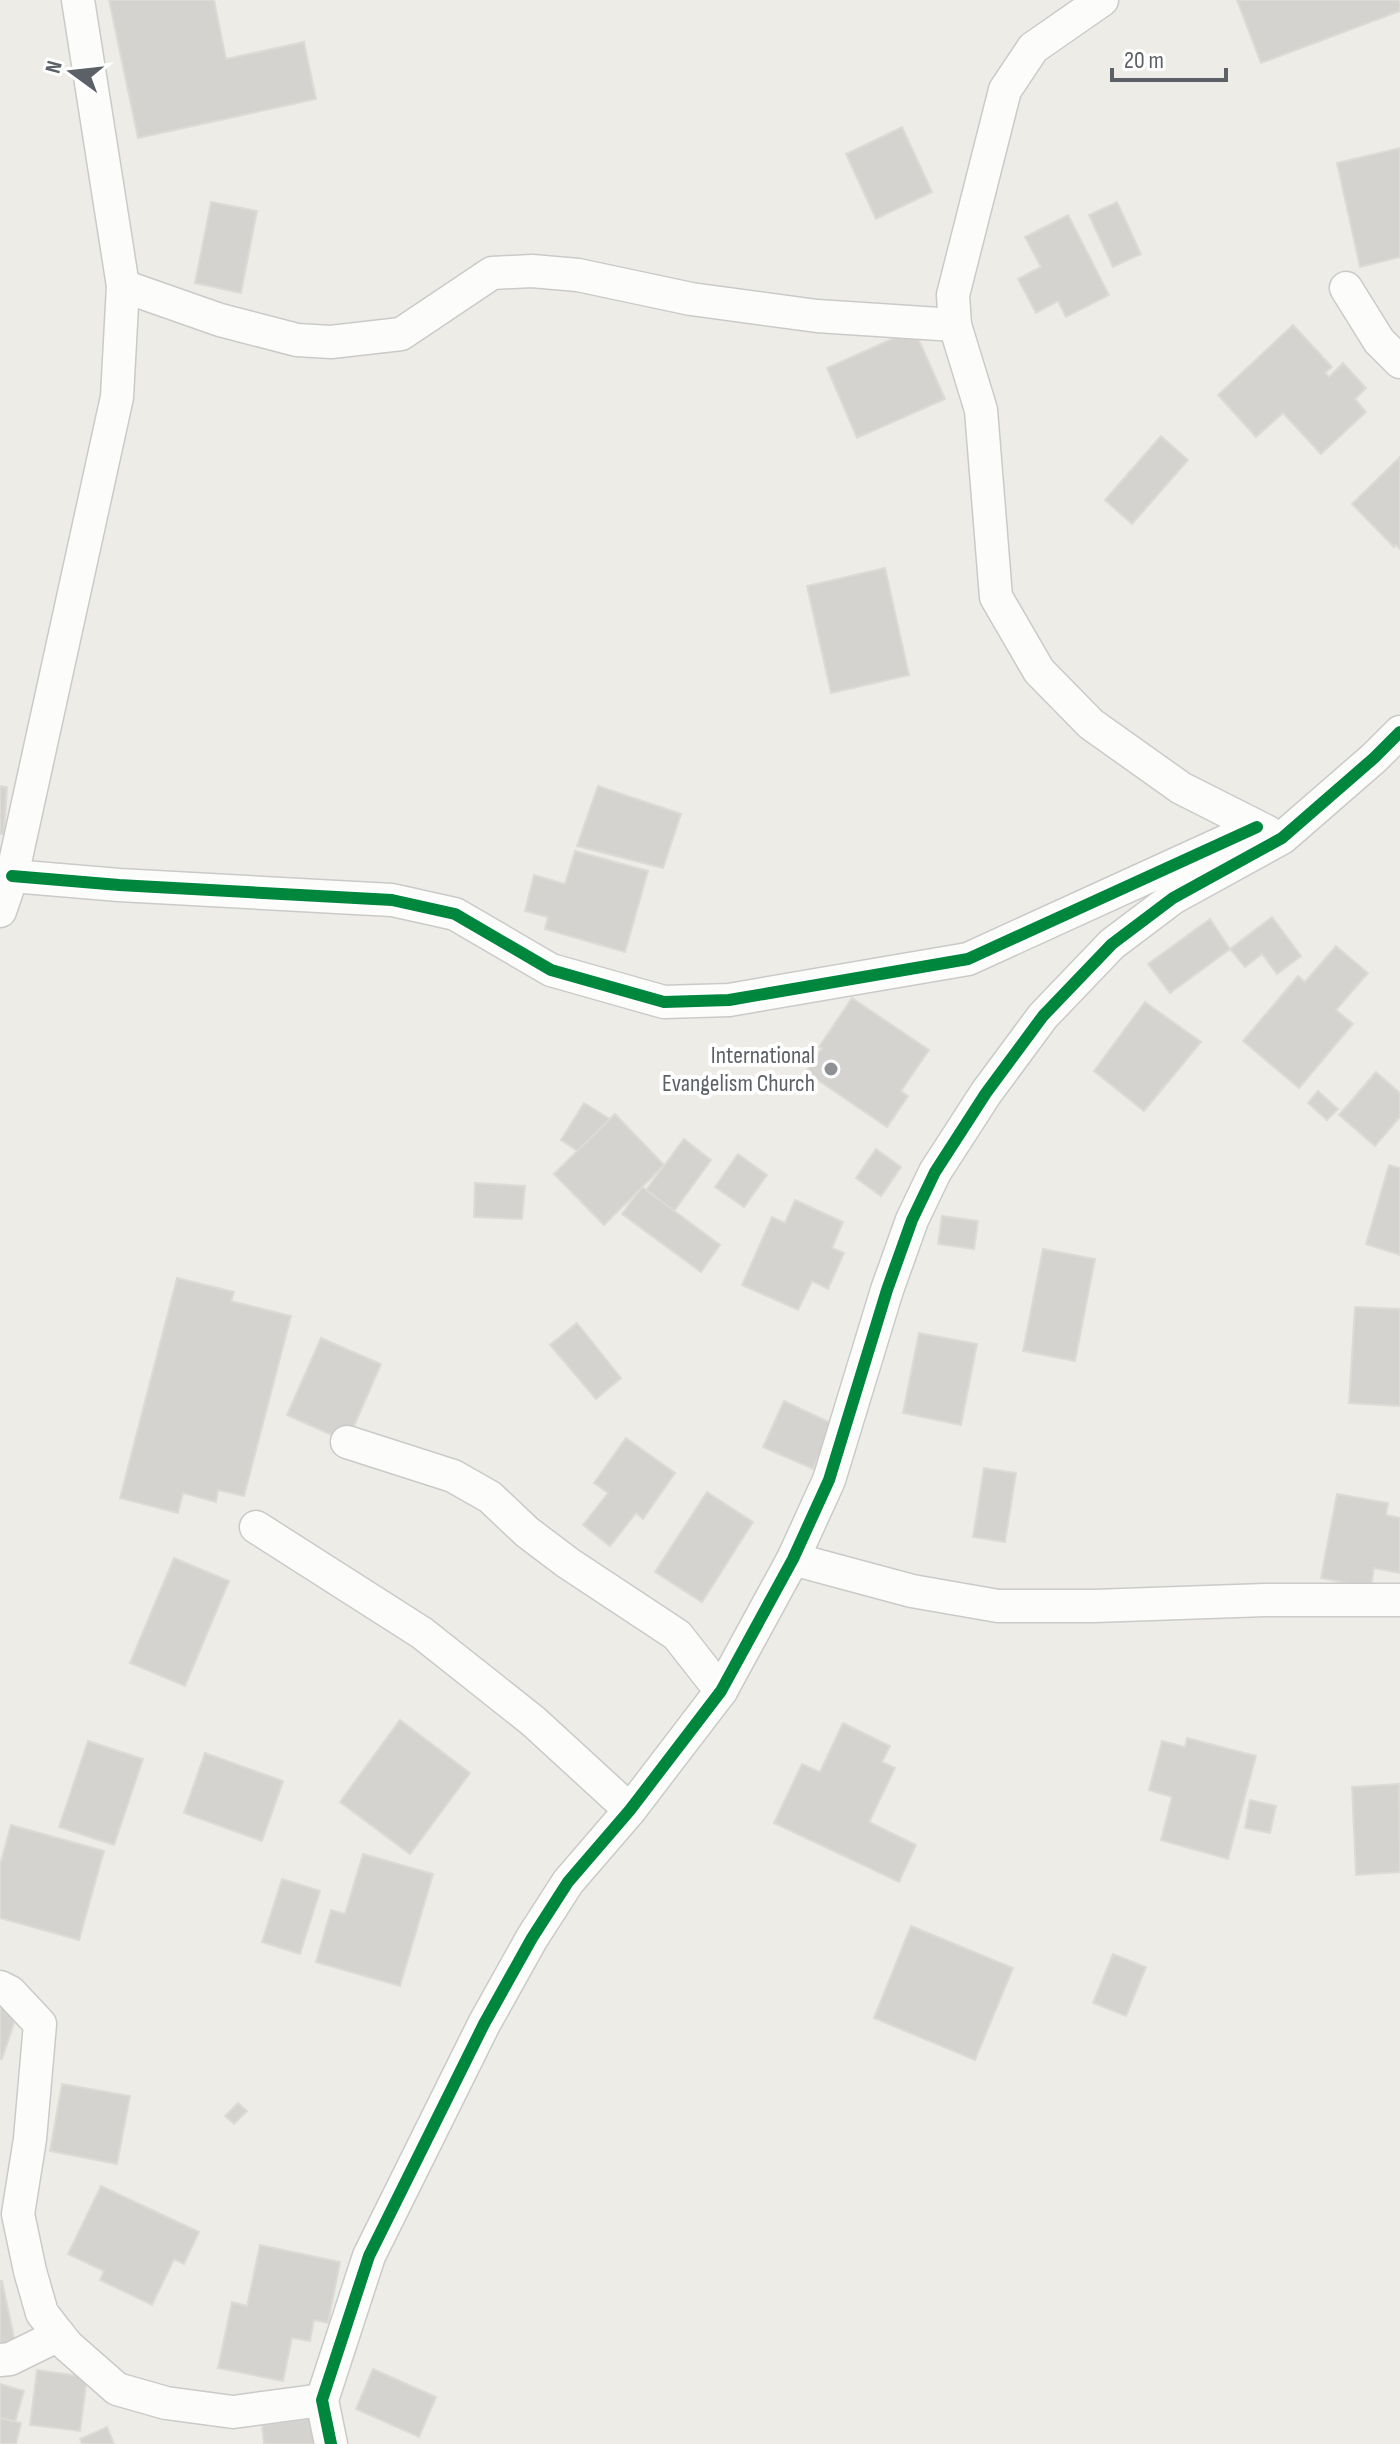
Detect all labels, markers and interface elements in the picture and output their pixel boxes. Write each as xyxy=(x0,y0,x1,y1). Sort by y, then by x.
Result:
north arrow xyxy=(32,32,112,112)
scale bar xyxy=(1112,32,1226,82)
text: 20 m xyxy=(1124,46,1164,75)
text: N xyxy=(40,58,69,76)
place label: International Evangelism Church xyxy=(662,1041,815,1098)
marker: International Evangelism Church xyxy=(822,1060,840,1078)

